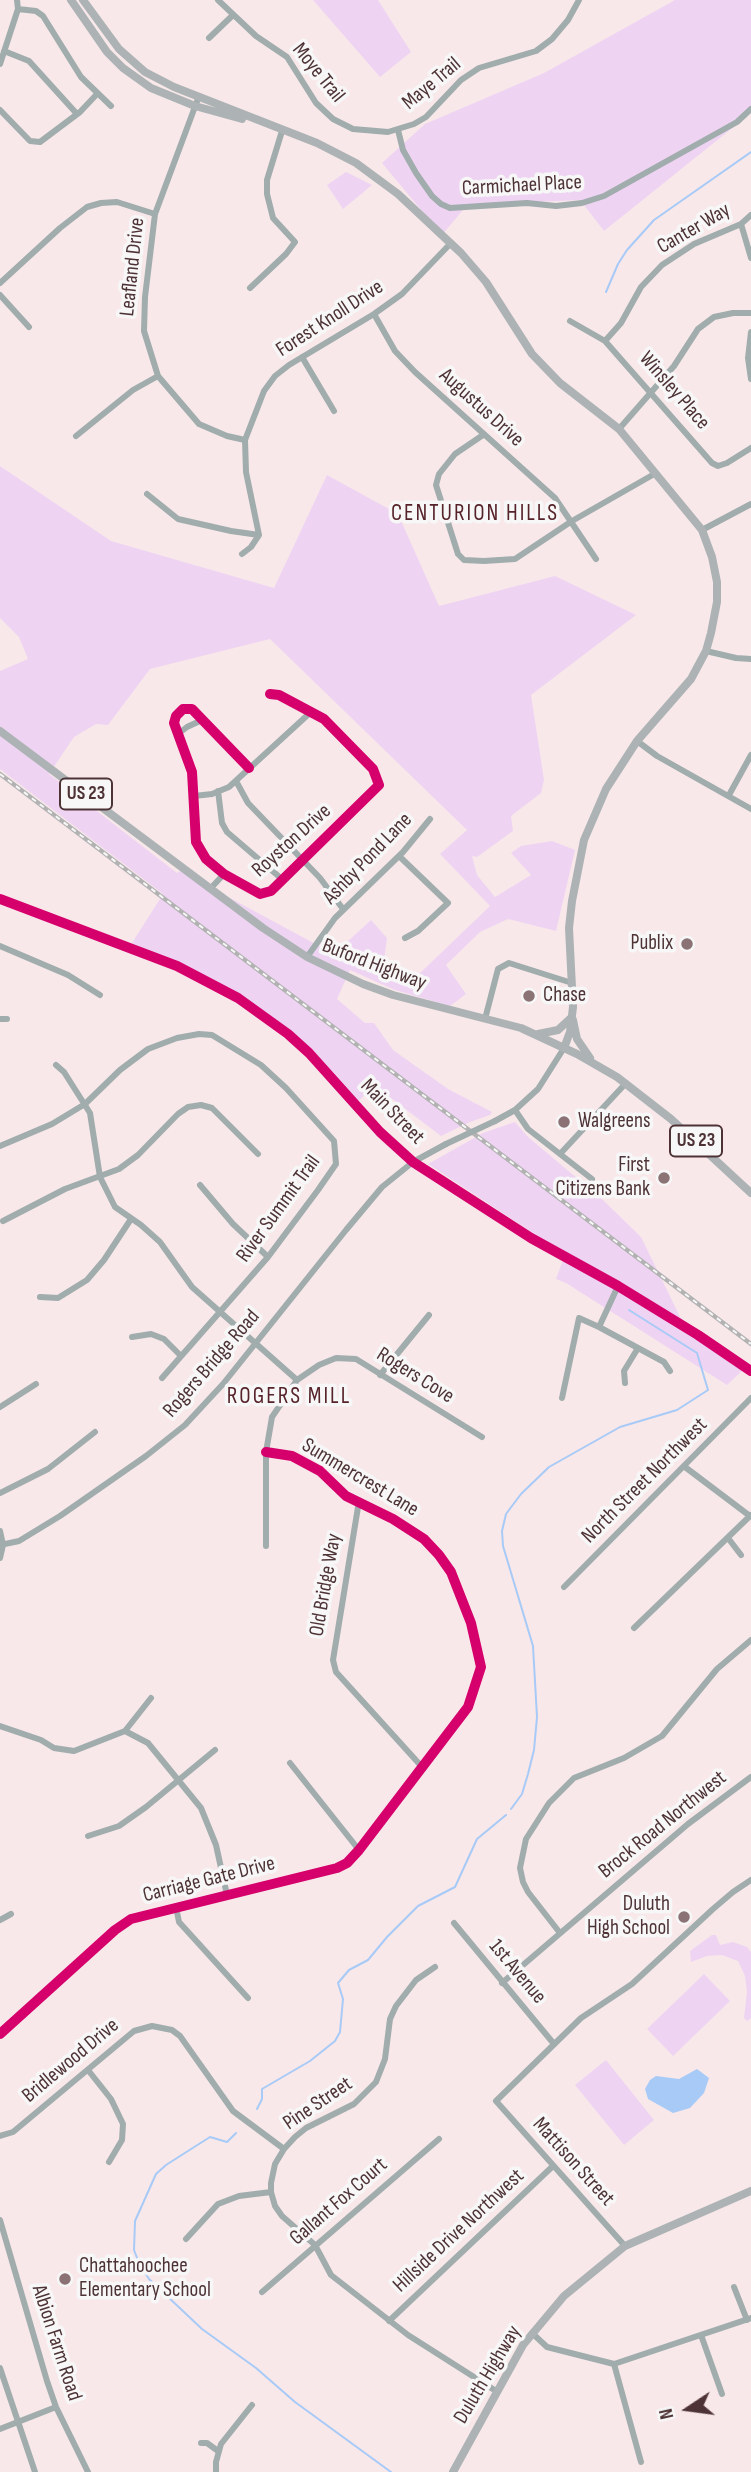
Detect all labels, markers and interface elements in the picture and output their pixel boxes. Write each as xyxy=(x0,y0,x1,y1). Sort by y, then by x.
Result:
street label: Moye Trail xyxy=(286,38,350,108)
street label: Maye Trail xyxy=(398,52,466,116)
street label: Carmichael Place xyxy=(461,170,583,202)
street label: Canter Way xyxy=(653,198,735,260)
street label: Leafland Drive xyxy=(115,216,151,318)
street label: Forest Knoll Drive xyxy=(272,275,388,363)
street label: Winsley Place xyxy=(633,347,715,435)
street label: Augustus Drive xyxy=(433,363,529,453)
district label: CENTURION HILLS xyxy=(393,500,557,528)
road number: US 23 xyxy=(60,778,112,810)
street label: Royston Drive xyxy=(247,799,337,883)
street label: Ashby Pond Lane xyxy=(318,808,418,910)
place label: Publix xyxy=(631,931,673,957)
street label: Buford Highway xyxy=(318,934,430,996)
marker: Publix xyxy=(679,936,695,952)
place label: Chase xyxy=(543,983,586,1009)
marker: Chase xyxy=(521,988,537,1004)
street label: Main Street xyxy=(355,1074,429,1150)
place label: Walgreens xyxy=(578,1109,651,1135)
marker: Walgreens xyxy=(556,1114,572,1130)
road number: US 23 xyxy=(670,1126,722,1156)
street label: River Summit Trail xyxy=(232,1150,326,1268)
place label: First Citizens Bank xyxy=(556,1153,650,1203)
marker: First Citizens Bank xyxy=(656,1170,672,1186)
street label: Rogers Bridge Road xyxy=(158,1305,266,1423)
street label: Rogers Cove xyxy=(372,1342,458,1410)
district label: ROGERS MILL xyxy=(228,1383,350,1411)
street label: North Street Northwest xyxy=(577,1413,713,1549)
street label: Summercrest Lane xyxy=(297,1433,423,1523)
street label: Old Bridge Way xyxy=(305,1532,347,1638)
street label: Brock Road Northwest xyxy=(594,1766,732,1884)
street label: Carriage Gate Drive xyxy=(140,1851,278,1909)
place label: Duluth High School xyxy=(587,1892,670,1942)
marker: Duluth High School xyxy=(676,1909,692,1925)
street label: 1st Avenue xyxy=(483,1935,551,2009)
street label: Bridlewood Drive xyxy=(18,2013,124,2109)
street label: Pine Street xyxy=(279,2072,357,2136)
street label: Mattison Street xyxy=(527,2113,619,2211)
street label: Gallant Fox Court xyxy=(285,2153,393,2251)
street label: Hillside Drive Northwest xyxy=(388,2164,530,2298)
place label: Chattahoochee Elementary School xyxy=(79,2254,211,2304)
marker: Chattahoochee Elementary School xyxy=(57,2271,73,2287)
street label: Albion Farm Road xyxy=(25,2282,87,2404)
street label: Duluth Highway xyxy=(449,2321,527,2429)
north arrow xyxy=(653,2374,723,2444)
text: N xyxy=(655,2406,679,2421)

